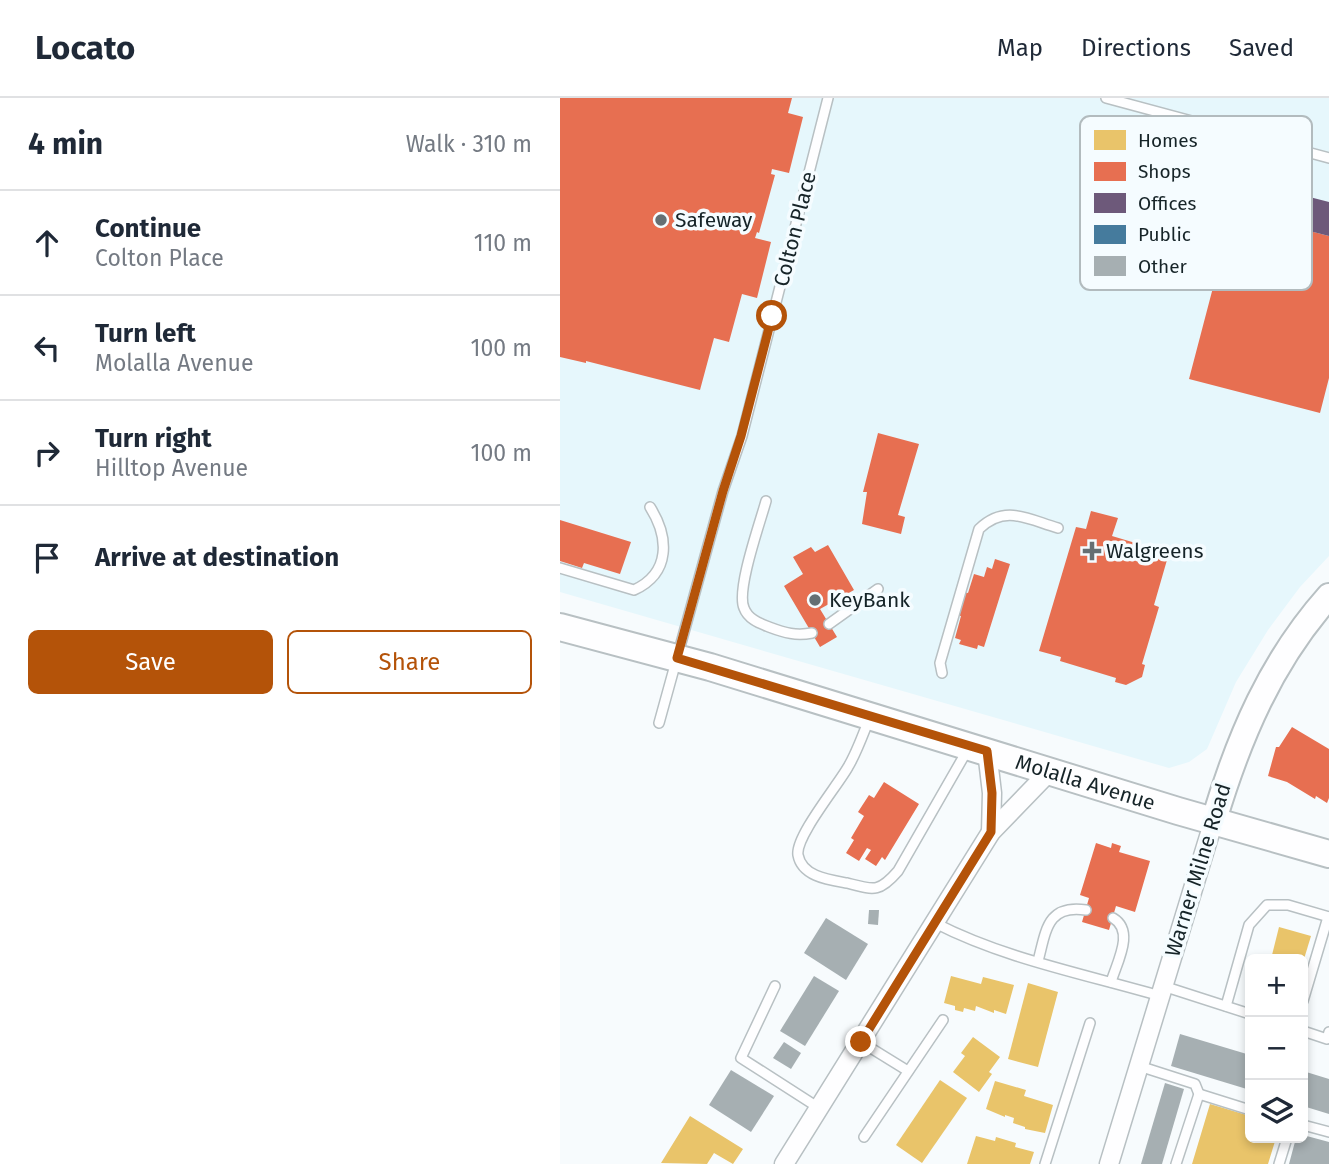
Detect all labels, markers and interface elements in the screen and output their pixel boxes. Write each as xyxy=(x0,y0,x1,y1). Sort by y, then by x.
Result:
text: Locato xyxy=(35,28,135,68)
text: Map xyxy=(997,34,1043,62)
text: Directions xyxy=(1081,34,1191,62)
text: Saved xyxy=(1229,34,1294,62)
legend xyxy=(1080,116,1312,290)
text: 4 min xyxy=(28,126,103,162)
text: Homes xyxy=(1138,129,1198,152)
text: Walk · 310 m xyxy=(406,130,532,158)
text: Shops xyxy=(1138,160,1191,183)
street label: Colton Place xyxy=(768,169,822,289)
text: Offices xyxy=(1138,192,1196,215)
place label: Safeway xyxy=(675,207,753,233)
marker: Safeway xyxy=(653,212,669,228)
text: Continue xyxy=(95,213,201,244)
text: Public xyxy=(1138,223,1191,246)
icon: ahead xyxy=(28,224,66,262)
text: 110 m xyxy=(474,229,532,257)
text: Colton Place xyxy=(95,244,224,272)
text: Other xyxy=(1138,255,1187,278)
route start xyxy=(756,300,787,331)
text: Turn left xyxy=(95,318,196,349)
icon: left xyxy=(28,329,66,367)
text: 100 m xyxy=(471,334,532,362)
text: Molalla Avenue xyxy=(95,349,254,377)
text: Turn right xyxy=(95,423,212,454)
icon: right xyxy=(28,434,66,472)
text: 100 m xyxy=(471,439,532,467)
text: Hilltop Avenue xyxy=(95,454,248,482)
place label: Walgreens xyxy=(1106,538,1204,564)
icon: arrive xyxy=(28,539,66,577)
text: Arrive at destination xyxy=(95,542,339,573)
marker: Walgreens xyxy=(1084,543,1100,559)
place label: KeyBank xyxy=(829,587,910,613)
marker: KeyBank xyxy=(807,592,823,608)
button: Save xyxy=(28,630,273,694)
button: Share xyxy=(287,630,532,694)
street label: Molalla Avenue xyxy=(1012,749,1158,816)
street label: Warner Milne Road xyxy=(1159,780,1237,960)
map controls xyxy=(1245,954,1308,1143)
button: + xyxy=(1245,954,1308,1017)
button: − xyxy=(1245,1017,1308,1080)
route end xyxy=(845,1026,876,1057)
button: layers xyxy=(1245,1080,1308,1143)

